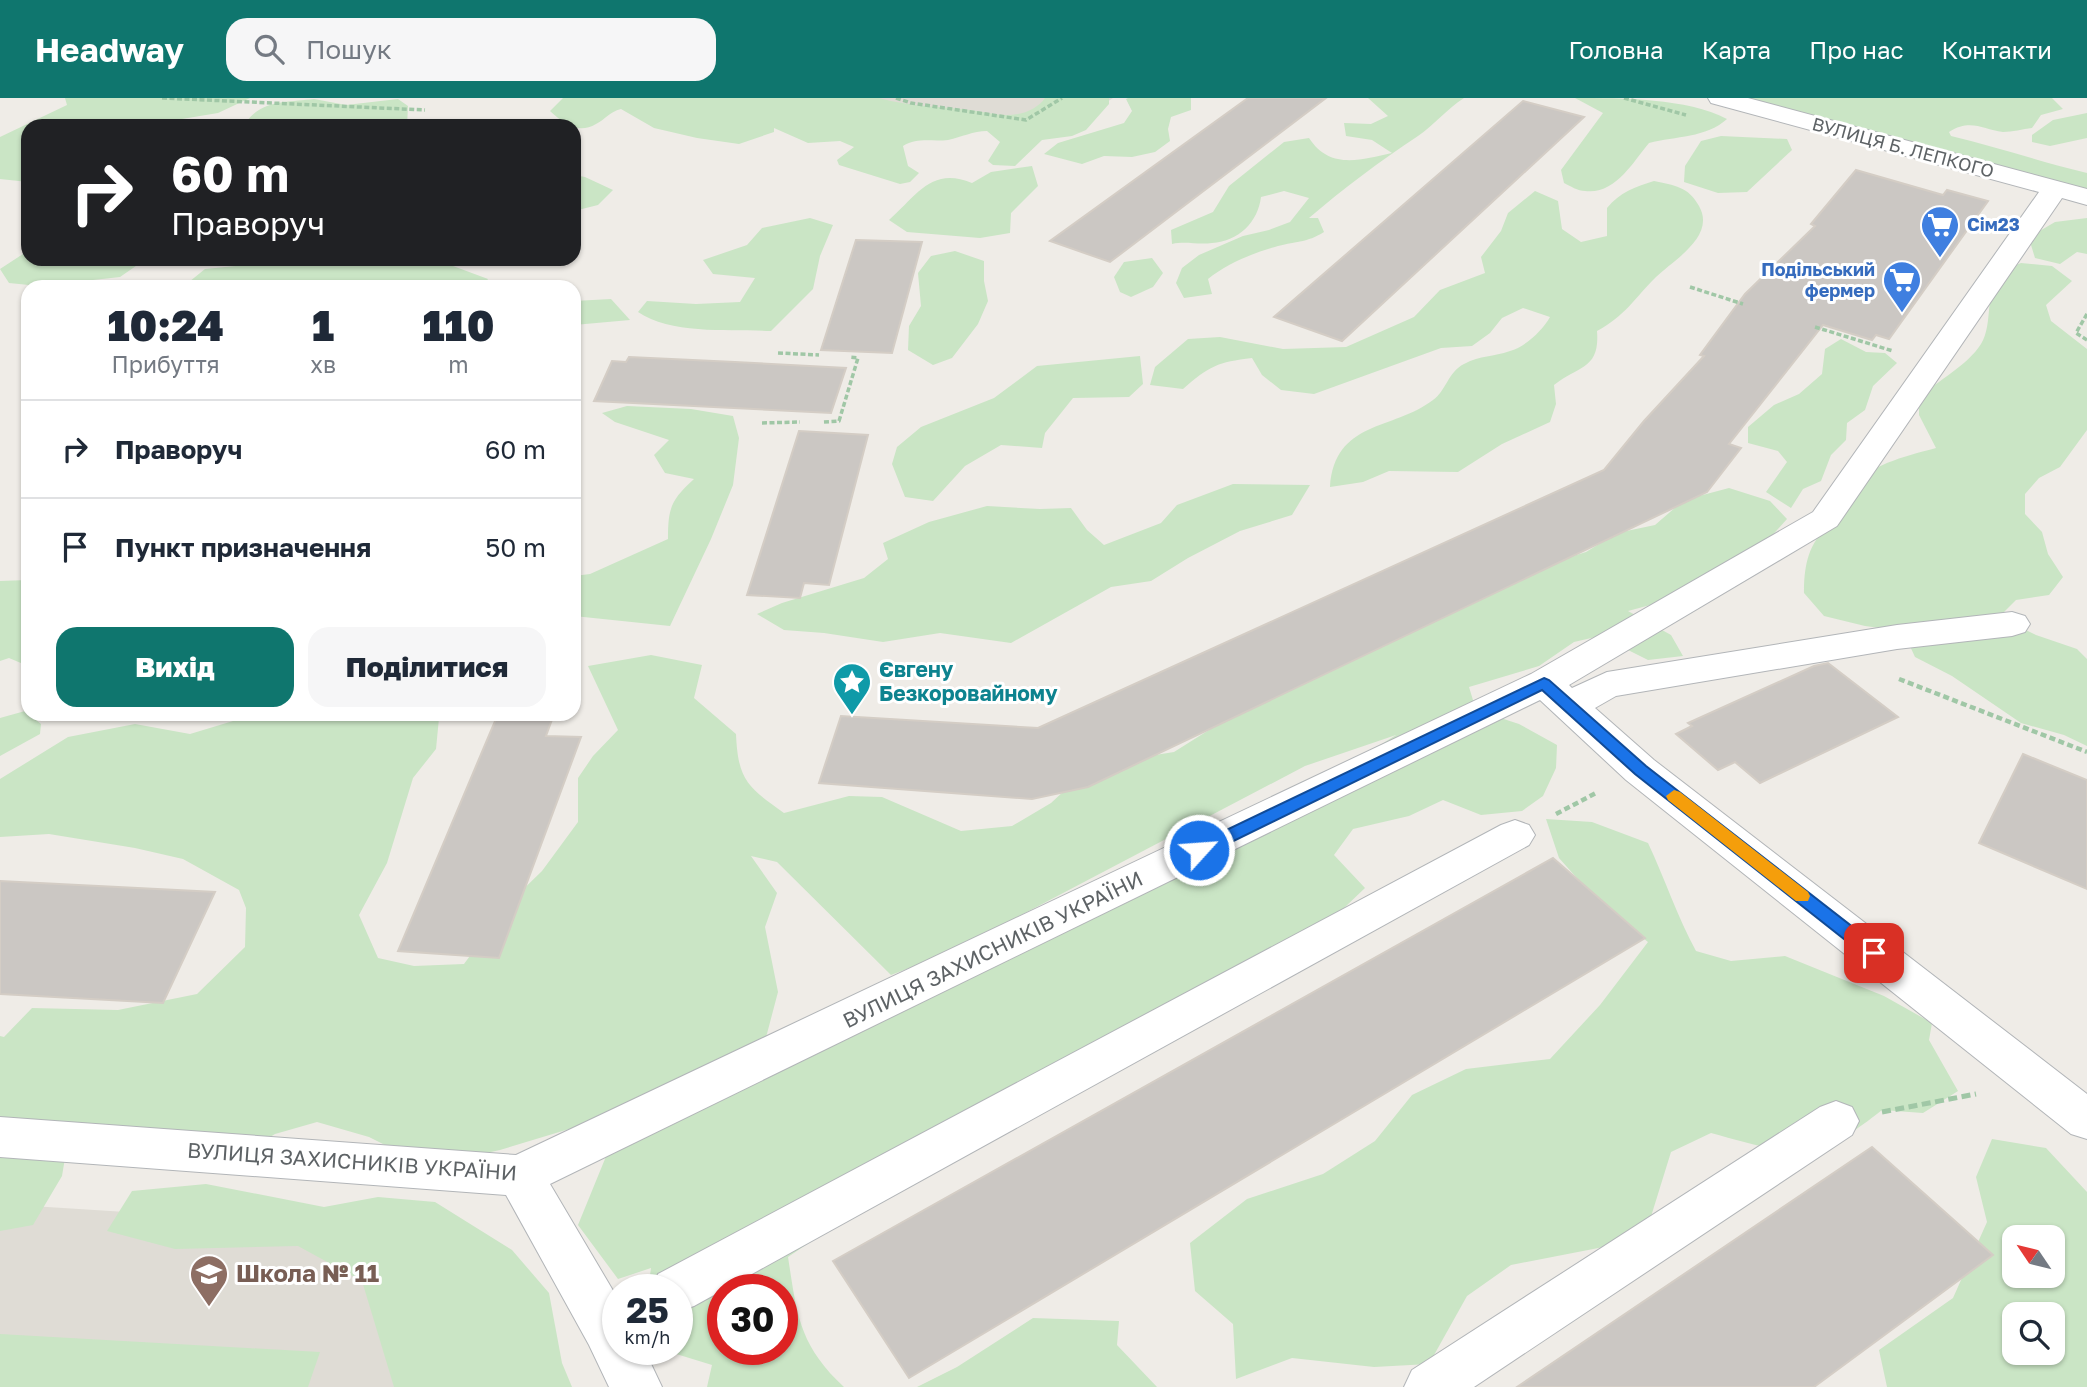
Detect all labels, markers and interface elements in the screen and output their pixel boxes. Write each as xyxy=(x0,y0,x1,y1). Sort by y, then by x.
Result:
search box xyxy=(226,18,716,81)
text: Headway xyxy=(35,30,184,69)
icon: search xyxy=(250,30,288,68)
text: Пошук xyxy=(306,34,392,65)
text: Головна xyxy=(1568,35,1664,64)
text: Карта xyxy=(1702,35,1771,64)
text: Про нас xyxy=(1809,35,1904,64)
text: Контакти xyxy=(1942,35,2052,64)
street label: ВУЛИЦЯ Б. ЛЕПКОГО xyxy=(1810,112,1997,182)
text: 60 m xyxy=(171,144,289,203)
icon: right xyxy=(56,147,147,238)
text: Праворуч xyxy=(171,204,325,242)
supermarket icon: Сім23 xyxy=(1919,204,1961,259)
place label: Сім23 xyxy=(1967,213,2020,235)
place label: Подільський фермер xyxy=(1761,258,1875,301)
supermarket icon: Подільський фермер xyxy=(1881,259,1923,314)
text: 10:24 xyxy=(107,300,224,350)
text: 1 xyxy=(312,300,334,350)
text: 110 xyxy=(422,300,495,350)
text: Прибуття xyxy=(112,350,220,378)
text: хв xyxy=(310,350,336,378)
text: m xyxy=(448,350,469,378)
icon: right xyxy=(56,430,94,468)
text: Праворуч xyxy=(115,434,243,465)
text: 60 m xyxy=(485,434,546,465)
icon: arrive xyxy=(56,528,94,566)
text: Пункт призначення xyxy=(115,532,371,563)
text: 50 m xyxy=(485,532,546,563)
button: Вихід xyxy=(56,627,294,707)
button: Поділитися xyxy=(308,627,546,707)
place label: Євгену Безкоровайному xyxy=(879,656,1058,706)
place icon: Євгену Безкоровайному xyxy=(831,661,873,716)
position arrow xyxy=(1162,813,1236,887)
street label: ВУЛИЦЯ ЗАХИСНИКІВ УКРАЇНИ xyxy=(838,865,1147,1033)
pin xyxy=(1844,923,1904,983)
icon: arrive xyxy=(1855,934,1893,972)
street label: ВУЛИЦЯ ЗАХИСНИКІВ УКРАЇНИ xyxy=(186,1137,518,1185)
north arrow xyxy=(2002,1225,2065,1288)
map controls xyxy=(2002,1225,2065,1365)
school or university icon: Школа № 11 xyxy=(188,1253,230,1308)
place label: Школа № 11 xyxy=(236,1258,379,1287)
speed limit sign: 30 xyxy=(707,1274,798,1365)
text: 25 xyxy=(626,1289,669,1331)
button: search xyxy=(2002,1302,2065,1365)
text: km/h xyxy=(625,1326,670,1348)

